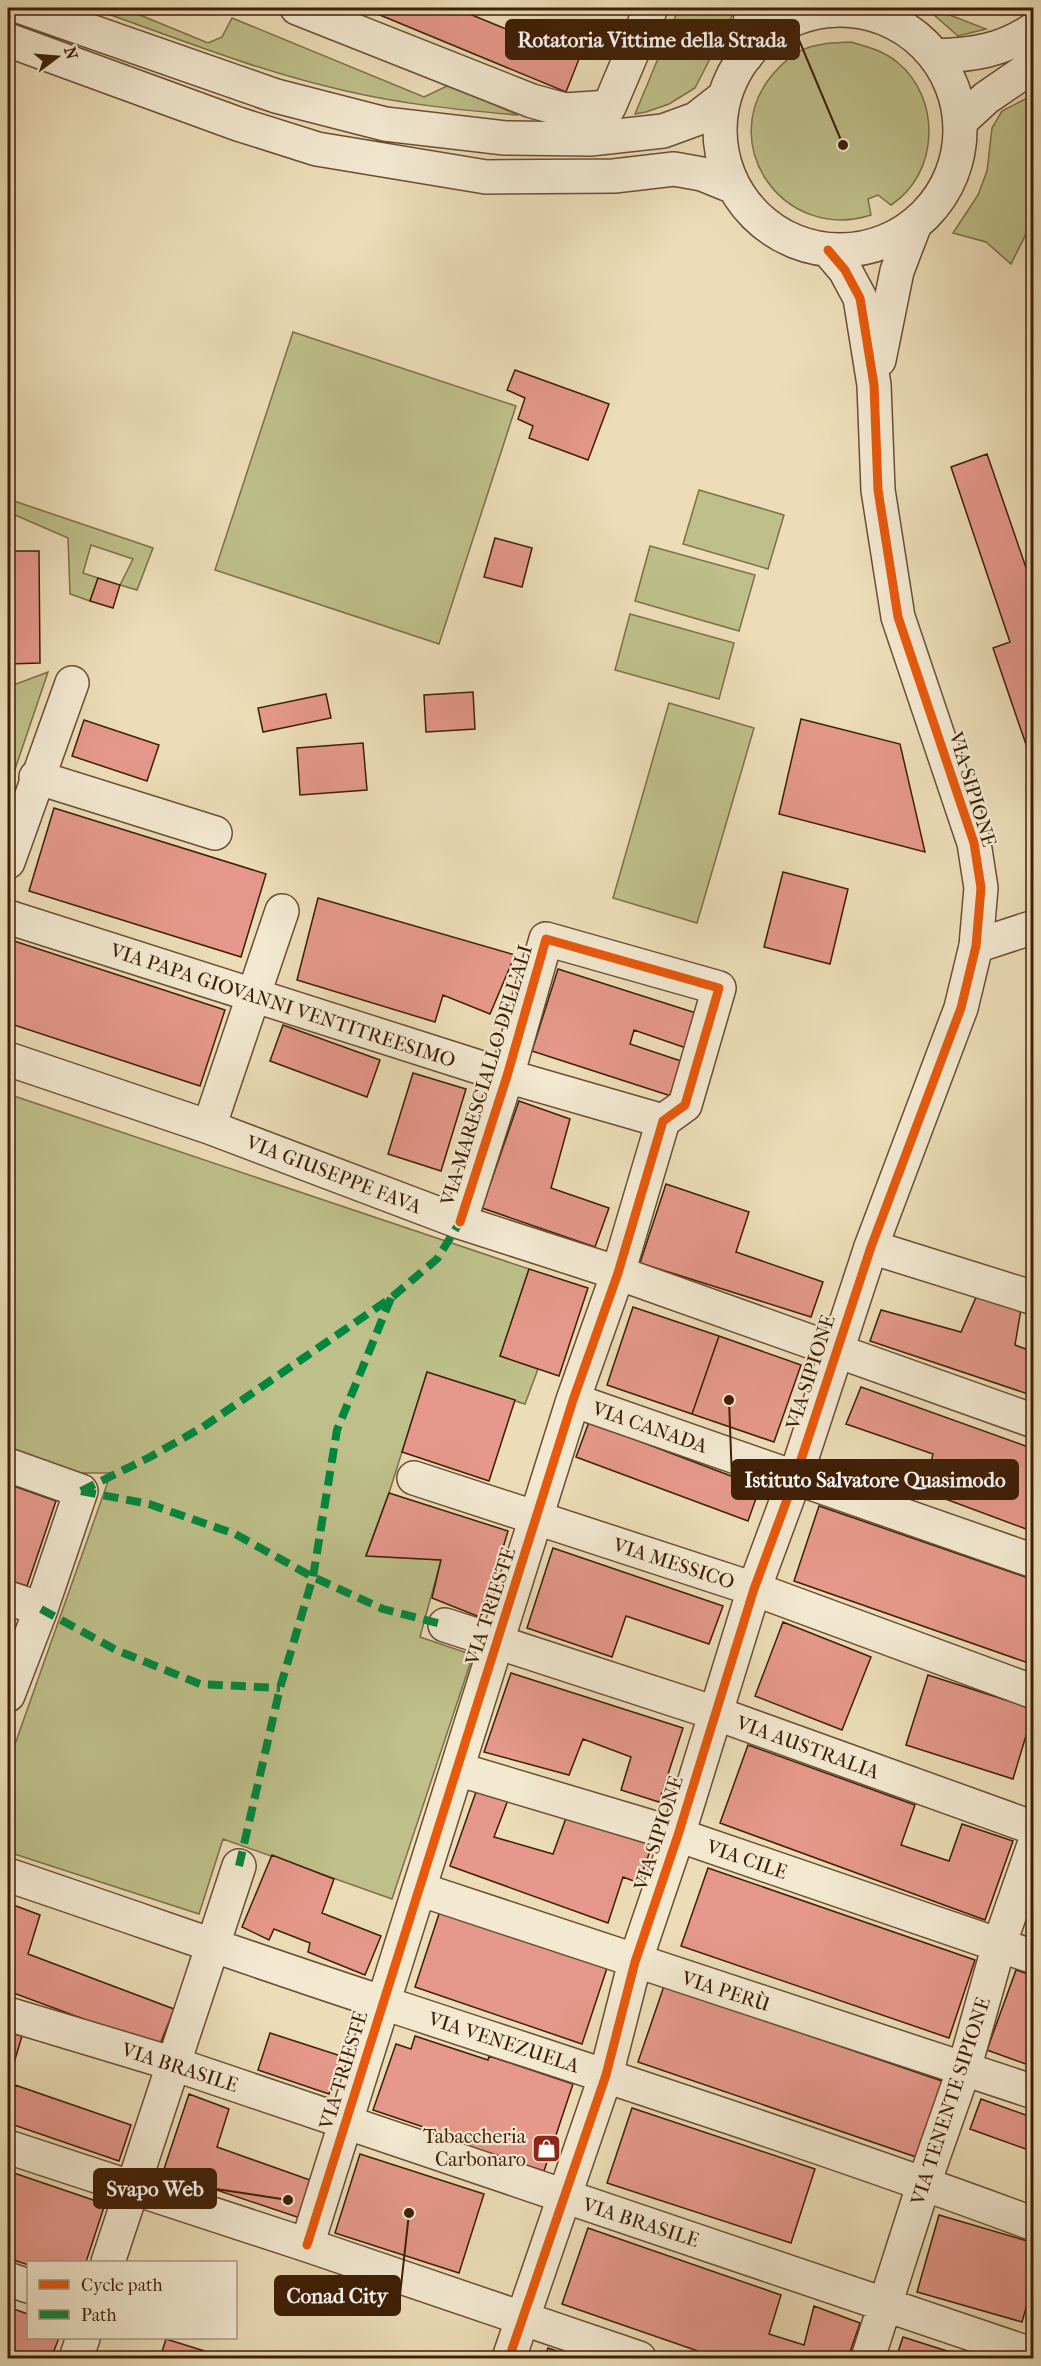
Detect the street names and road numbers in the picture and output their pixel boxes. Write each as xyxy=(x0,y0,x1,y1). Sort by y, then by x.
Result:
street label: VIA SIPIONE xyxy=(944,728,1001,849)
street label: VIA PAPA GIOVANNI VENTITREESIMO xyxy=(106,938,458,1072)
street label: VIA MARESCIALLO DELL'ALI xyxy=(436,942,537,1209)
street label: VIA GIUSEPPE FAVA xyxy=(242,1130,426,1219)
street label: VIA SIPIONE xyxy=(781,1312,840,1433)
street label: VIA CANADA xyxy=(588,1397,711,1458)
street label: VIA MESSICO xyxy=(609,1533,737,1594)
street label: VIA TRIESTE xyxy=(460,1545,520,1669)
street label: VIA AUSTRALIA xyxy=(732,1711,883,1784)
street label: VIA SIPIONE xyxy=(629,1773,688,1894)
street label: VIA CILE xyxy=(703,1835,790,1884)
street label: VIA PERÙ xyxy=(678,1965,774,2017)
street label: VIA TENENTE SIPIONE xyxy=(906,1994,995,2209)
street label: VIA VENEZUELA xyxy=(424,2007,583,2078)
street label: VIA TRIESTE xyxy=(314,2008,372,2133)
street label: VIA BRASILE xyxy=(118,2038,241,2097)
street label: VIA BRASILE xyxy=(579,2193,702,2252)

